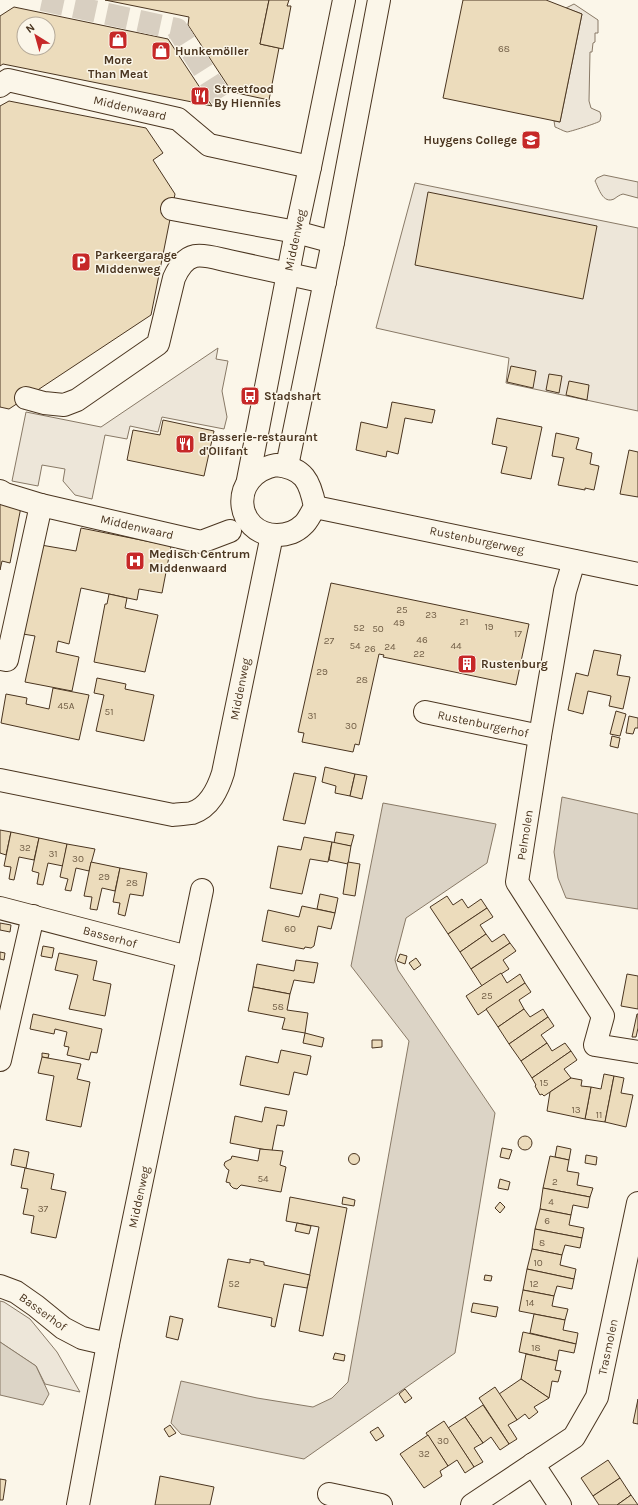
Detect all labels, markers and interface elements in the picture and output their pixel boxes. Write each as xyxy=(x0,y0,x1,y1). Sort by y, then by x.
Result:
north arrow xyxy=(16,16,56,56)
text: N xyxy=(23,21,37,36)
shop icon: More Than Meat xyxy=(107,29,129,51)
shop icon: Hunkemöller xyxy=(150,40,172,62)
house number: 68 xyxy=(498,43,510,55)
place label: Hunkemöller xyxy=(175,44,249,58)
place label: More Than Meat xyxy=(88,53,148,81)
place label: Streetfood By Hiennies xyxy=(214,82,281,110)
restaurant icon: Streetfood By Hiennies xyxy=(189,85,211,107)
street label: Middenwaard xyxy=(92,93,168,123)
school or university icon: Huygens College xyxy=(520,129,542,151)
place label: Huygens College xyxy=(423,133,517,147)
street label: Middenweg xyxy=(282,208,308,272)
place label: Parkeergarage Middenweg xyxy=(95,248,177,276)
parking icon: Parkeergarage Middenweg xyxy=(70,251,92,273)
bus stop icon: Stadshart xyxy=(239,385,261,407)
place label: Stadshart xyxy=(264,389,321,403)
place label: Brasserie-restaurant d'Olifant xyxy=(199,430,318,458)
restaurant icon: Brasserie-restaurant d'Olifant xyxy=(174,433,196,455)
street label: Middenwaard xyxy=(99,512,175,542)
street label: Rustenburgerweg xyxy=(428,523,526,557)
place label: Medisch Centrum Middenwaard xyxy=(149,547,250,575)
hospital icon: Medisch Centrum Middenwaard xyxy=(124,550,146,572)
house number: 25 xyxy=(396,604,408,616)
house number: 23 xyxy=(425,609,437,621)
house number: 21 xyxy=(459,616,469,628)
house number: 49 xyxy=(393,617,405,629)
house number: 19 xyxy=(484,621,494,633)
house number: 52 xyxy=(353,622,365,634)
house number: 50 xyxy=(372,623,384,635)
house number: 17 xyxy=(514,628,522,640)
house number: 46 xyxy=(416,634,428,646)
house number: 27 xyxy=(324,635,335,647)
house number: 54 xyxy=(349,640,361,652)
house number: 44 xyxy=(450,640,462,652)
house number: 24 xyxy=(384,641,396,653)
house number: 26 xyxy=(364,643,376,655)
house number: 22 xyxy=(413,648,425,660)
building icon: Rustenburg xyxy=(456,653,478,675)
street label: Middenweg xyxy=(227,657,253,721)
place label: Rustenburg xyxy=(481,657,548,671)
house number: 29 xyxy=(316,666,328,678)
house number: 28 xyxy=(356,674,368,686)
house number: 45A xyxy=(58,700,75,712)
house number: 51 xyxy=(105,706,113,718)
street label: Rustenburgerhof xyxy=(436,708,531,741)
house number: 31 xyxy=(307,710,317,722)
house number: 30 xyxy=(345,720,357,732)
street label: Pelmolen xyxy=(514,809,536,861)
house number: 32 xyxy=(19,842,31,854)
house number: 31 xyxy=(48,848,58,860)
house number: 30 xyxy=(72,853,84,865)
house number: 29 xyxy=(98,871,110,883)
house number: 28 xyxy=(126,877,138,889)
street label: Basserhof xyxy=(82,923,139,951)
house number: 60 xyxy=(284,923,296,935)
house number: 25 xyxy=(481,990,493,1002)
house number: 58 xyxy=(272,1001,284,1013)
house number: 15 xyxy=(540,1077,549,1089)
house number: 13 xyxy=(571,1104,581,1116)
house number: 11 xyxy=(596,1109,602,1121)
street label: Middenweg xyxy=(126,1165,152,1229)
house number: 54 xyxy=(257,1173,269,1185)
house number: 2 xyxy=(552,1176,558,1188)
house number: 4 xyxy=(548,1196,554,1208)
house number: 37 xyxy=(38,1203,49,1215)
house number: 6 xyxy=(544,1215,550,1227)
house number: 8 xyxy=(539,1237,545,1249)
house number: 10 xyxy=(533,1257,543,1269)
house number: 52 xyxy=(228,1278,240,1290)
house number: 12 xyxy=(529,1278,539,1290)
street label: Basserhof xyxy=(17,1290,70,1334)
house number: 14 xyxy=(526,1297,535,1309)
street label: Trasmolen xyxy=(595,1318,621,1376)
house number: 18 xyxy=(531,1342,541,1354)
house number: 30 xyxy=(437,1435,449,1447)
house number: 32 xyxy=(418,1448,430,1460)

